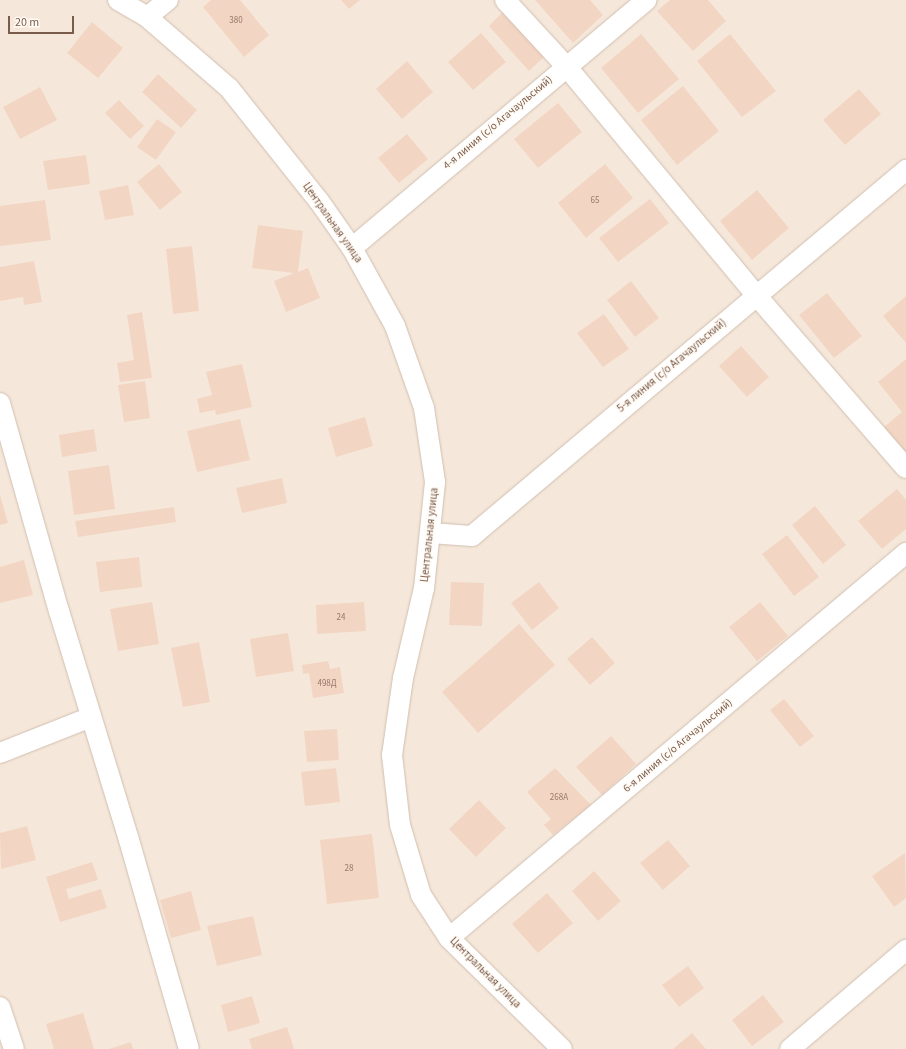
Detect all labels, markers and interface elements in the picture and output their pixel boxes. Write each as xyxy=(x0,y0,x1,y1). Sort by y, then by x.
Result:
scale bar xyxy=(10,8,76,34)
text: 20 m xyxy=(15,14,39,31)
house number: 380 xyxy=(229,16,243,26)
street label: 4-я линия (с/о Агачаульский) xyxy=(441,73,555,173)
street label: Центральная улица xyxy=(299,180,365,266)
house number: 65 xyxy=(591,196,599,206)
street label: 5-я линия (с/о Агачаульский) xyxy=(615,316,729,416)
street label: Центральная улица xyxy=(418,487,442,583)
house number: 24 xyxy=(337,613,345,623)
house number: 498Д xyxy=(317,679,337,689)
street label: 6-я линия (с/о Агачаульский) xyxy=(621,696,735,796)
house number: 268А xyxy=(550,793,568,803)
house number: 28 xyxy=(345,864,353,874)
street label: Центральная улица xyxy=(447,935,523,1011)

